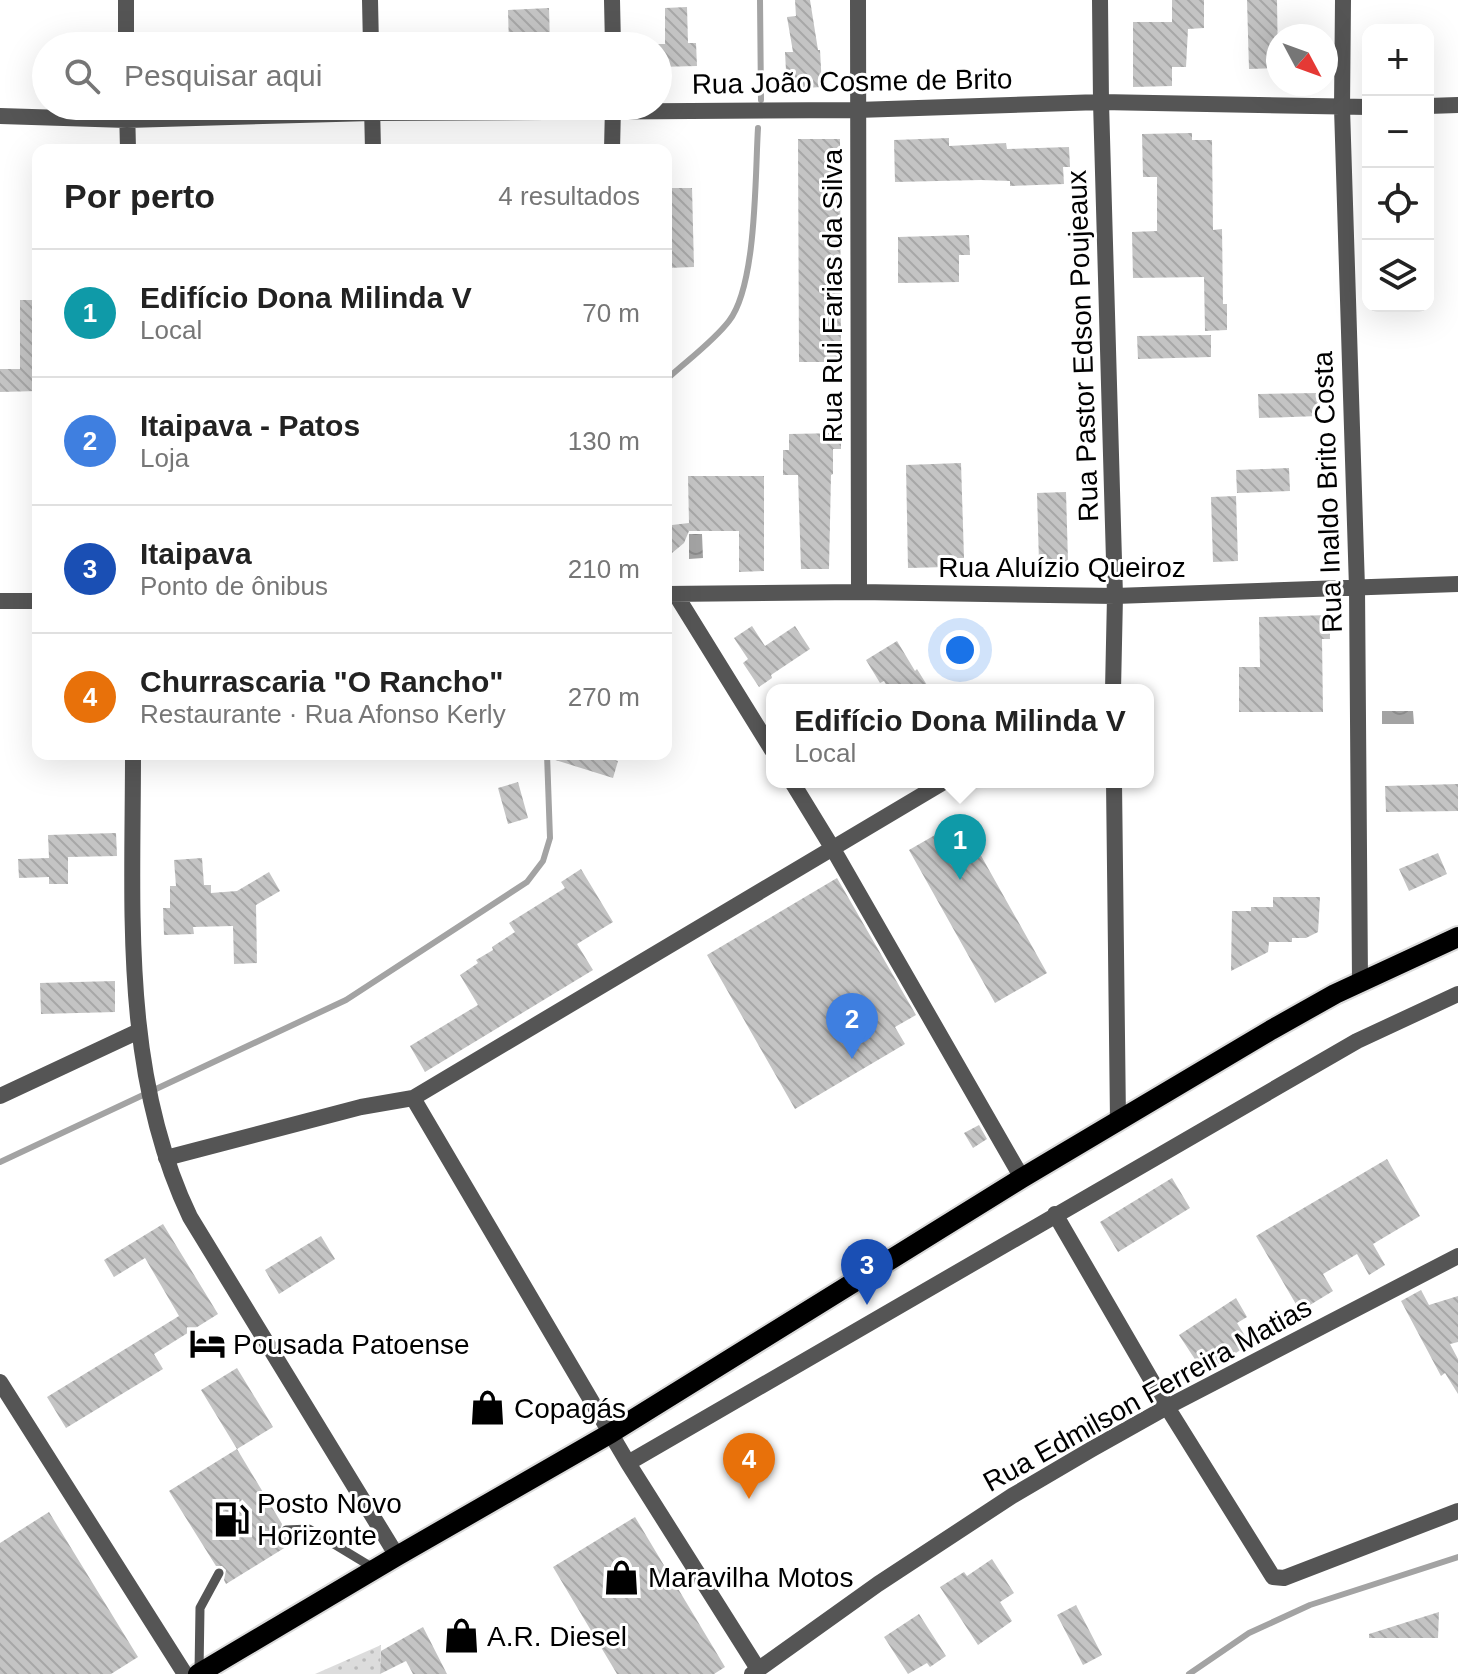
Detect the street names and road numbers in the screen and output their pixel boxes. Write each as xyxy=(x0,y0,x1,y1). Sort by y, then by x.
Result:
street label: Rua João Cosme de Brito xyxy=(691,63,1013,100)
street label: Rua Rui Farias da Silva xyxy=(817,149,848,443)
street label: Rua Pastor Edson Poujeaux xyxy=(1061,170,1104,522)
street label: Rua Inaldo Brito Costa xyxy=(1307,350,1348,633)
street label: Rua Aluízio Queiroz xyxy=(938,552,1186,583)
street label: Rua Edmilson Ferreira Matias xyxy=(978,1291,1317,1498)

